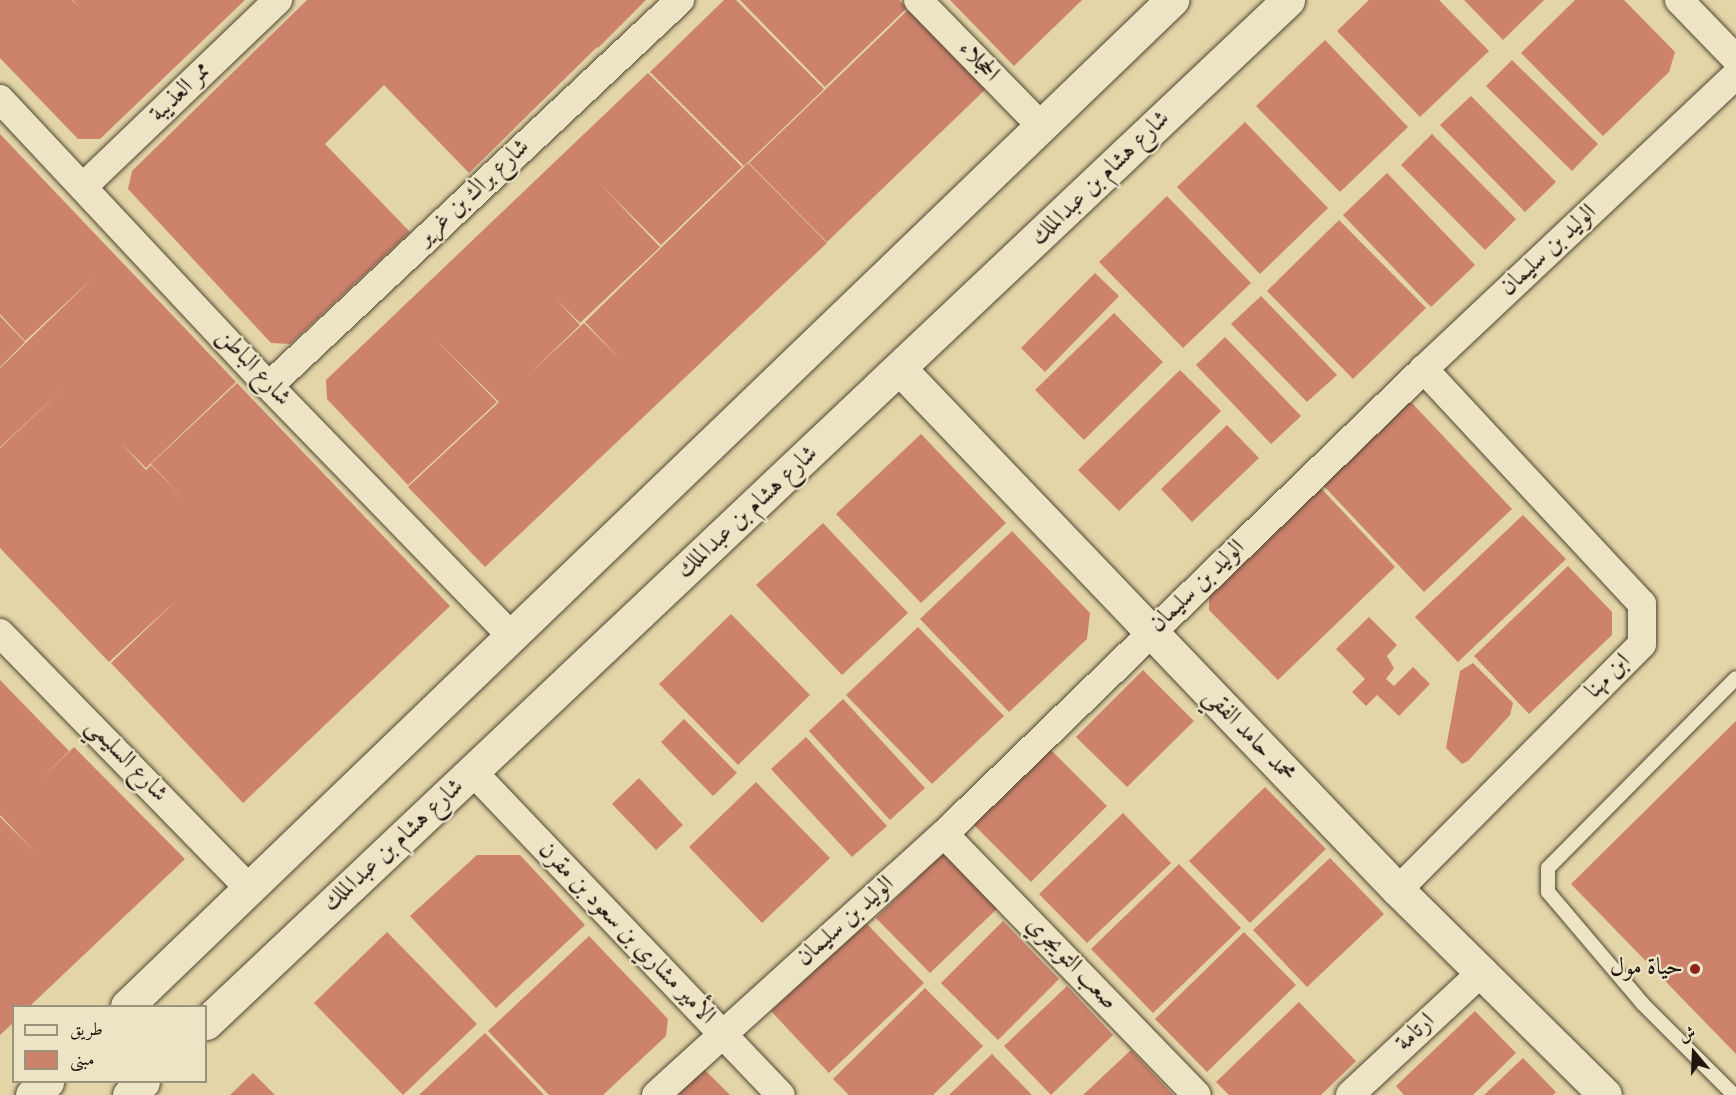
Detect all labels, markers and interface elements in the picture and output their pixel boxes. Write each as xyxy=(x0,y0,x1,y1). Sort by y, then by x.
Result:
street label: الحجلاء xyxy=(951,35,1005,89)
street label: ممر العذيبة xyxy=(144,57,218,129)
street label: شارع هشام بن عبدالملك xyxy=(1025,105,1177,253)
street label: شارع براك بن غرير xyxy=(412,133,536,253)
street label: الوليد بن سليمان xyxy=(1495,199,1603,303)
street label: شارع الباطن xyxy=(210,323,296,413)
street label: شارع هشام بن عبدالملك xyxy=(671,440,825,586)
street label: الوليد بن سليمان xyxy=(1144,534,1252,640)
street label: ابن مهنا xyxy=(1580,648,1638,706)
street label: محمد حامد الفقي xyxy=(1197,683,1301,789)
street label: شارع السليمي xyxy=(79,713,173,809)
street label: شارع هشام بن عبدالملك xyxy=(317,773,471,919)
street label: الأمير مشاري بن سعود بن مقرن xyxy=(531,837,721,1031)
street label: الوليد بن سليمان xyxy=(791,871,901,973)
street label: صعب التويجري xyxy=(1019,911,1123,1017)
place label: حياة مول xyxy=(1610,955,1683,983)
marker: حياة مول xyxy=(1688,962,1702,976)
legend xyxy=(12,1005,207,1083)
street label: ارتامة xyxy=(1390,1008,1442,1058)
text: طريق xyxy=(70,1018,103,1044)
text: ش xyxy=(1677,1022,1699,1049)
north arrow xyxy=(1664,1023,1724,1083)
text: مبنى xyxy=(70,1048,95,1074)

